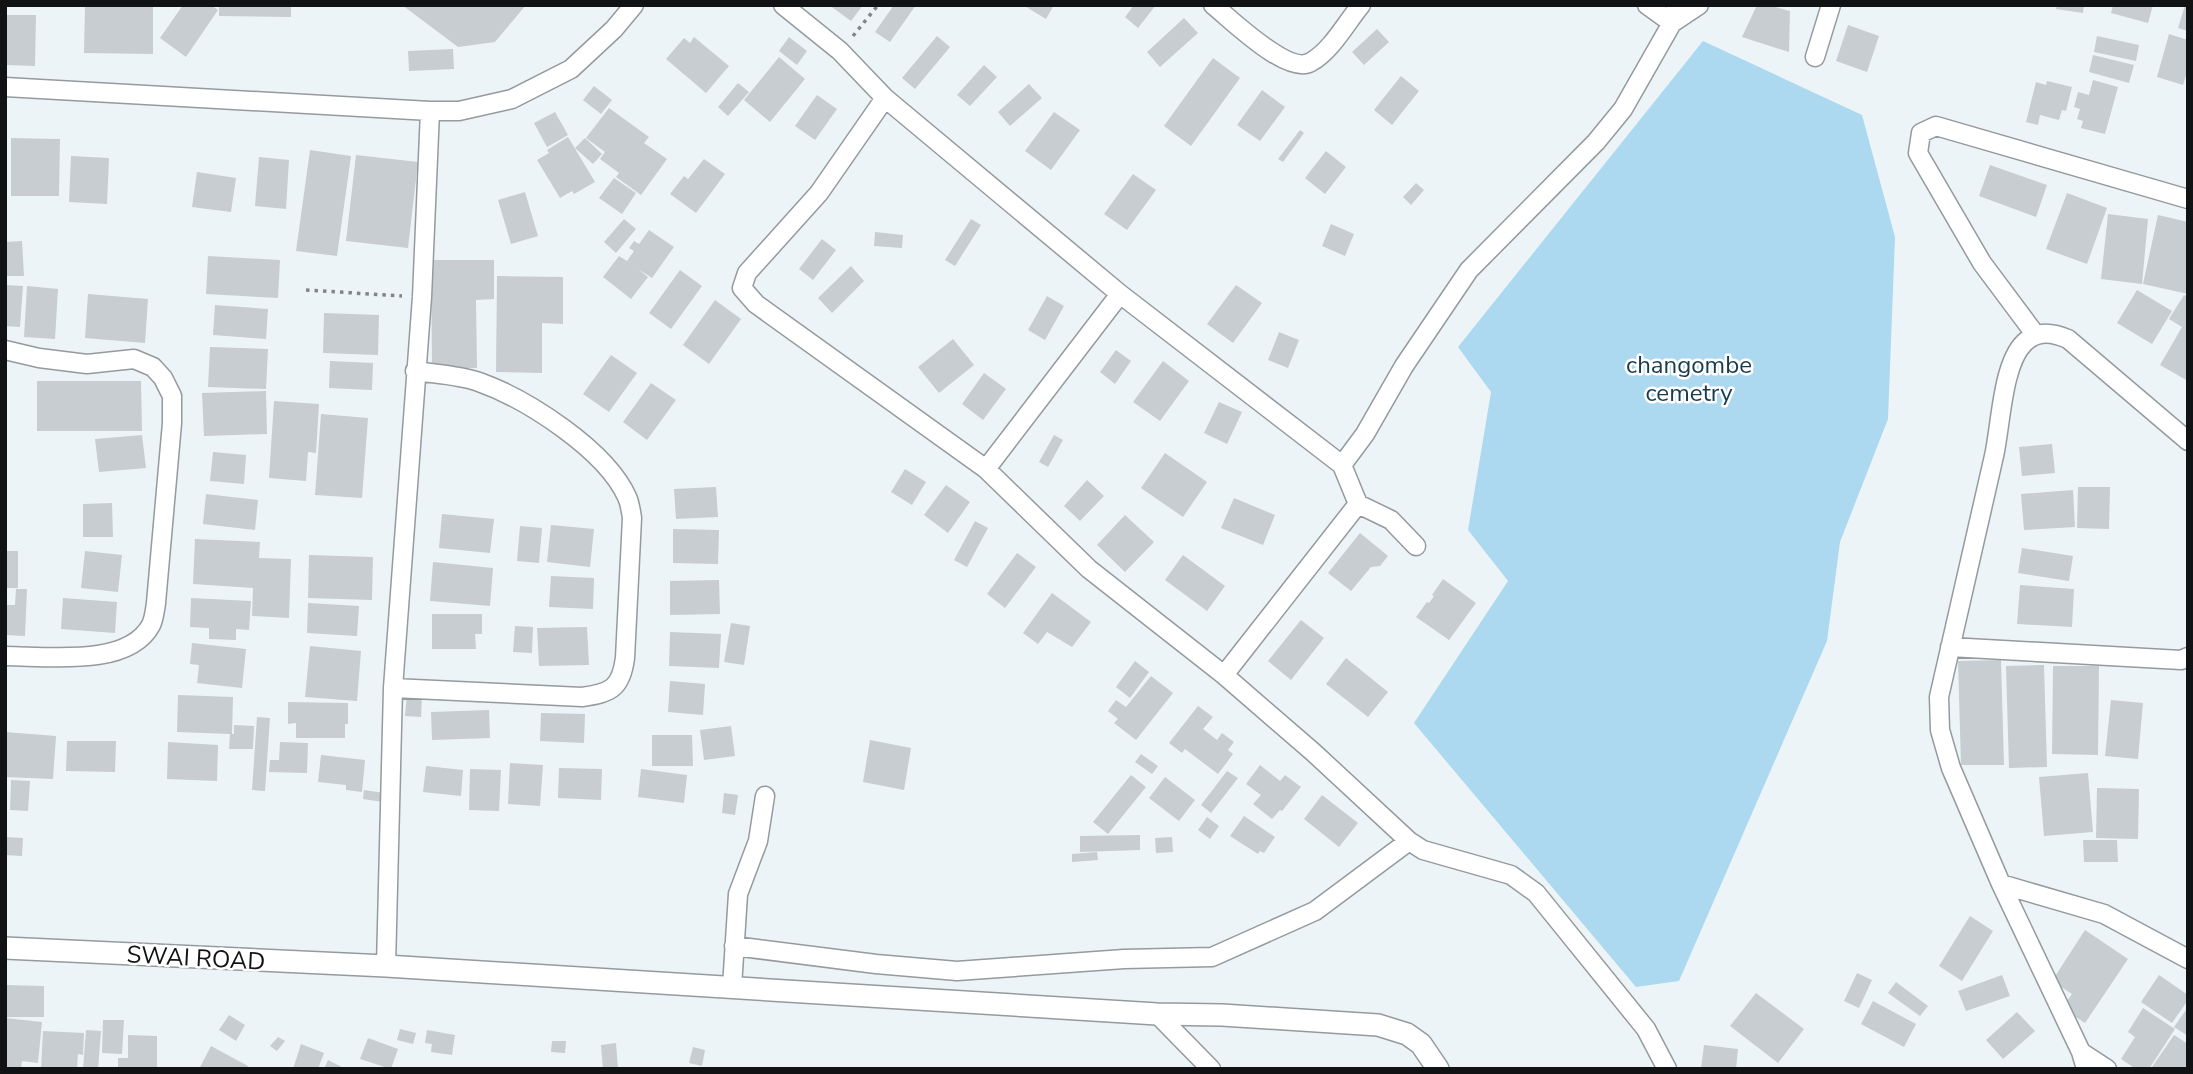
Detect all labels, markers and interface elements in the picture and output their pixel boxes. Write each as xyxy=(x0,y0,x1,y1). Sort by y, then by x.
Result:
park label: changombe cemetry xyxy=(1626,349,1752,409)
street label: SWAI ROAD xyxy=(126,938,266,978)

